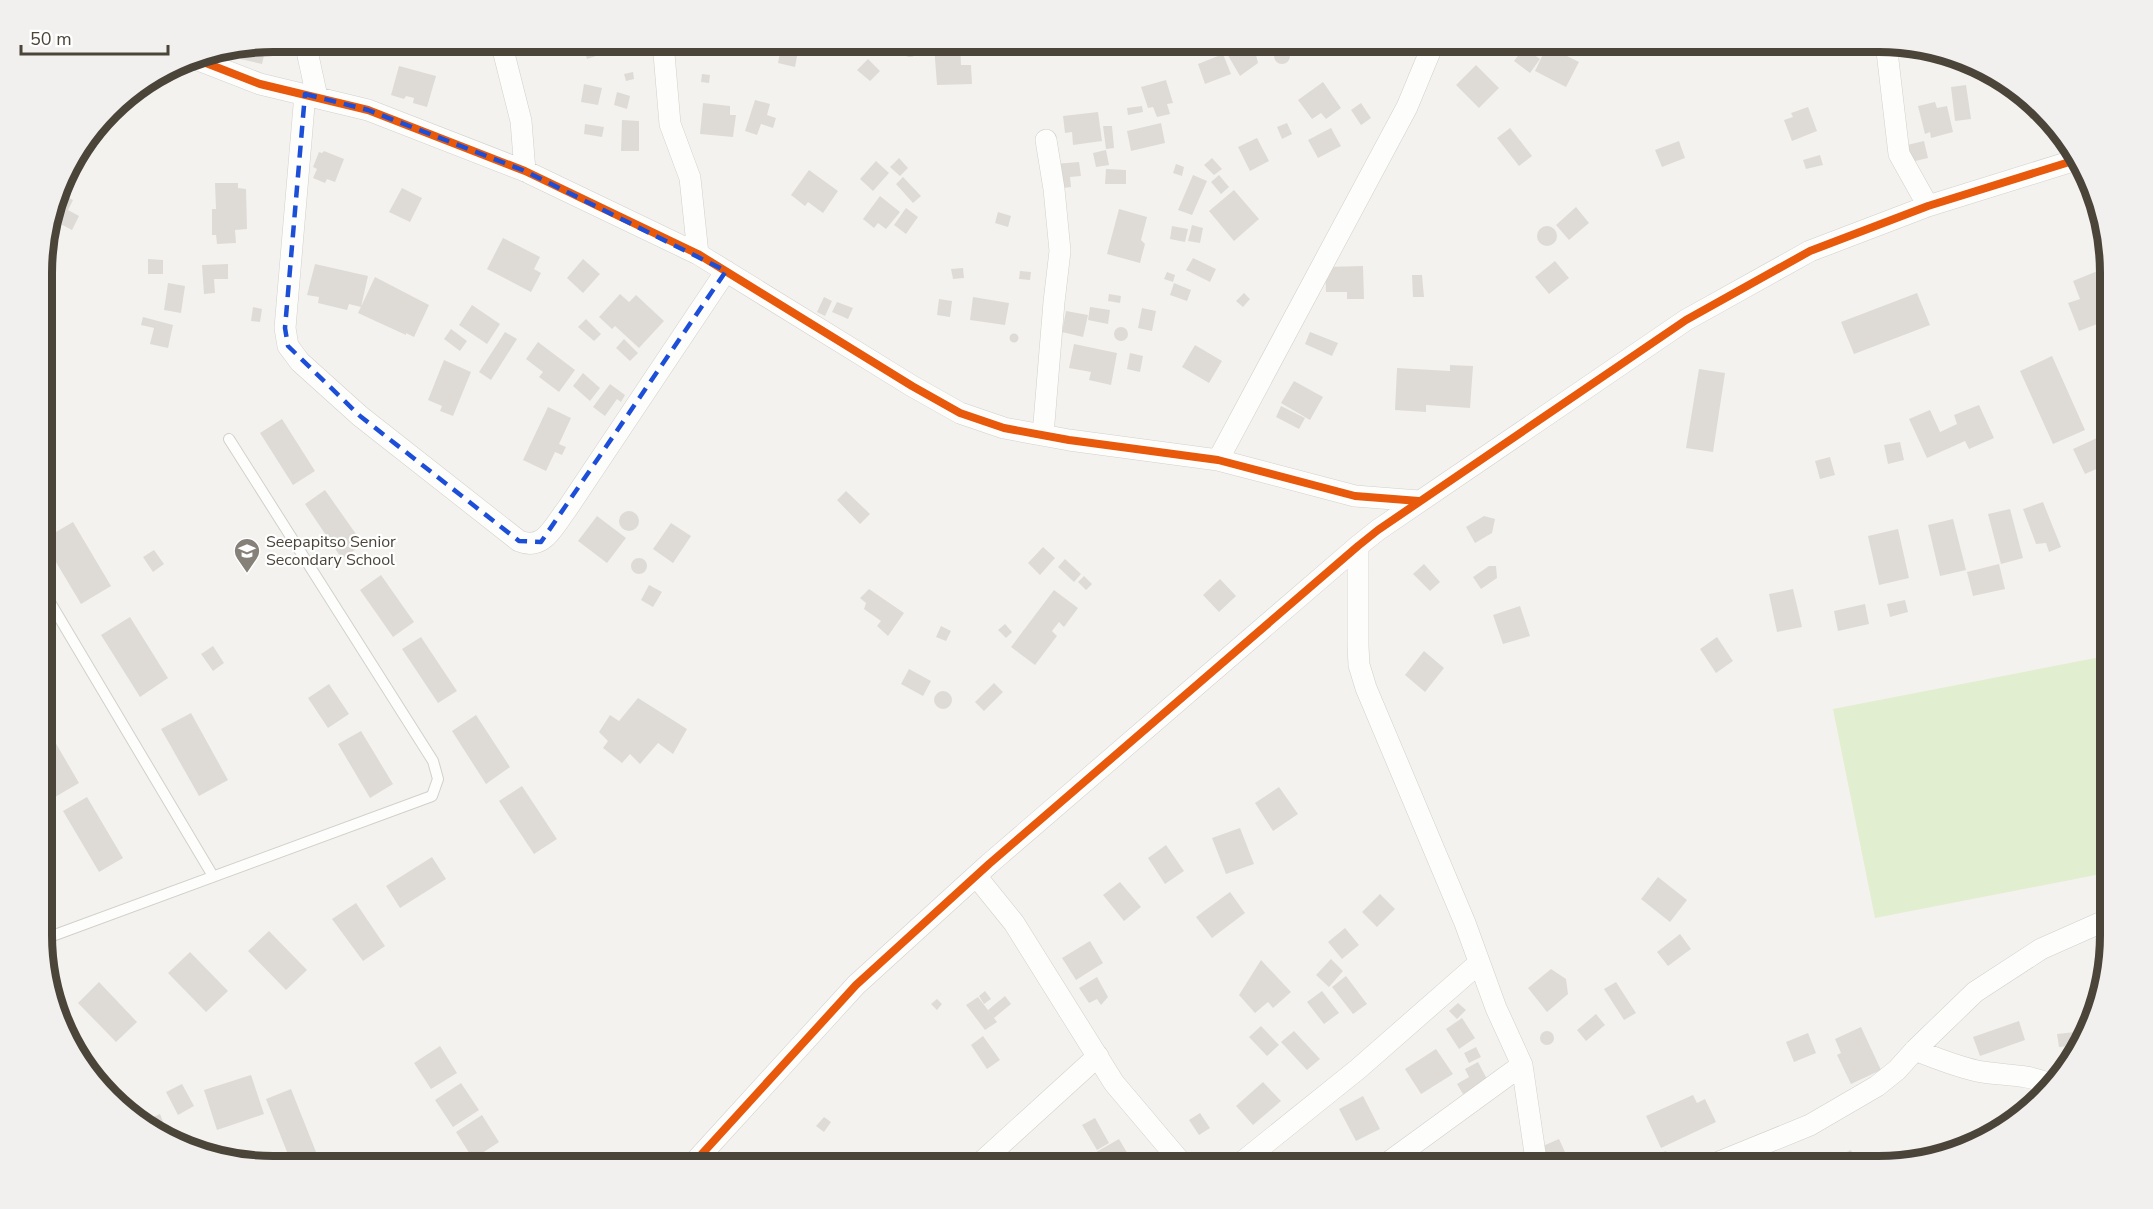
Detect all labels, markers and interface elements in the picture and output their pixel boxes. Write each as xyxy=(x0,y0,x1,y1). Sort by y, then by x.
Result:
scale bar xyxy=(21,18,168,56)
text: 50 m xyxy=(30,27,72,51)
place label: Seepapitso Senior Secondary School xyxy=(266,531,396,571)
school or university icon: Seepapitso Senior Secondary School xyxy=(232,536,262,574)

